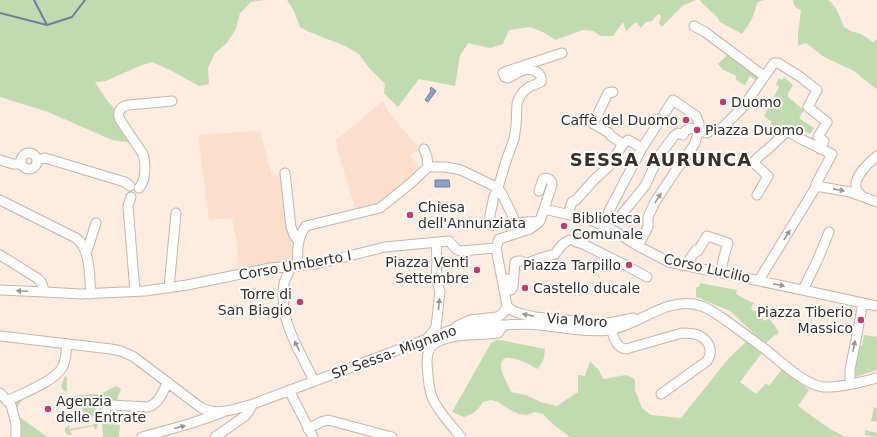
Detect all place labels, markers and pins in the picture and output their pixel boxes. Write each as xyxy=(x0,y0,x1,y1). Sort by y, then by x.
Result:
place label: Duomo xyxy=(731,94,781,110)
marker: Duomo xyxy=(718,97,728,107)
place label: Caffè del Duomo xyxy=(561,112,678,128)
marker: Caffè del Duomo xyxy=(681,115,691,125)
place label: Piazza Duomo xyxy=(705,122,804,138)
marker: Piazza Duomo xyxy=(692,125,702,135)
place label: Chiesa dell'Annunziata xyxy=(418,199,526,231)
marker: Chiesa dell'Annunziata xyxy=(405,210,415,220)
place label: Biblioteca Comunale xyxy=(572,210,643,242)
marker: Biblioteca Comunale xyxy=(559,221,569,231)
place label: Piazza Venti Settembre xyxy=(385,254,469,286)
place label: Piazza Tarpillo xyxy=(523,257,621,273)
marker: Piazza Tarpillo xyxy=(624,260,634,270)
marker: Piazza Venti Settembre xyxy=(472,265,482,275)
place label: Castello ducale xyxy=(533,280,640,296)
marker: Castello ducale xyxy=(520,283,530,293)
place label: Torre di San Biagio xyxy=(218,286,292,318)
marker: Torre di San Biagio xyxy=(295,297,305,307)
place label: Piazza Tiberio Massico xyxy=(757,304,853,336)
marker: Piazza Tiberio Massico xyxy=(856,315,866,325)
place label: Agenzia delle Entrate xyxy=(56,393,146,425)
marker: Agenzia delle Entrate xyxy=(43,404,53,414)

